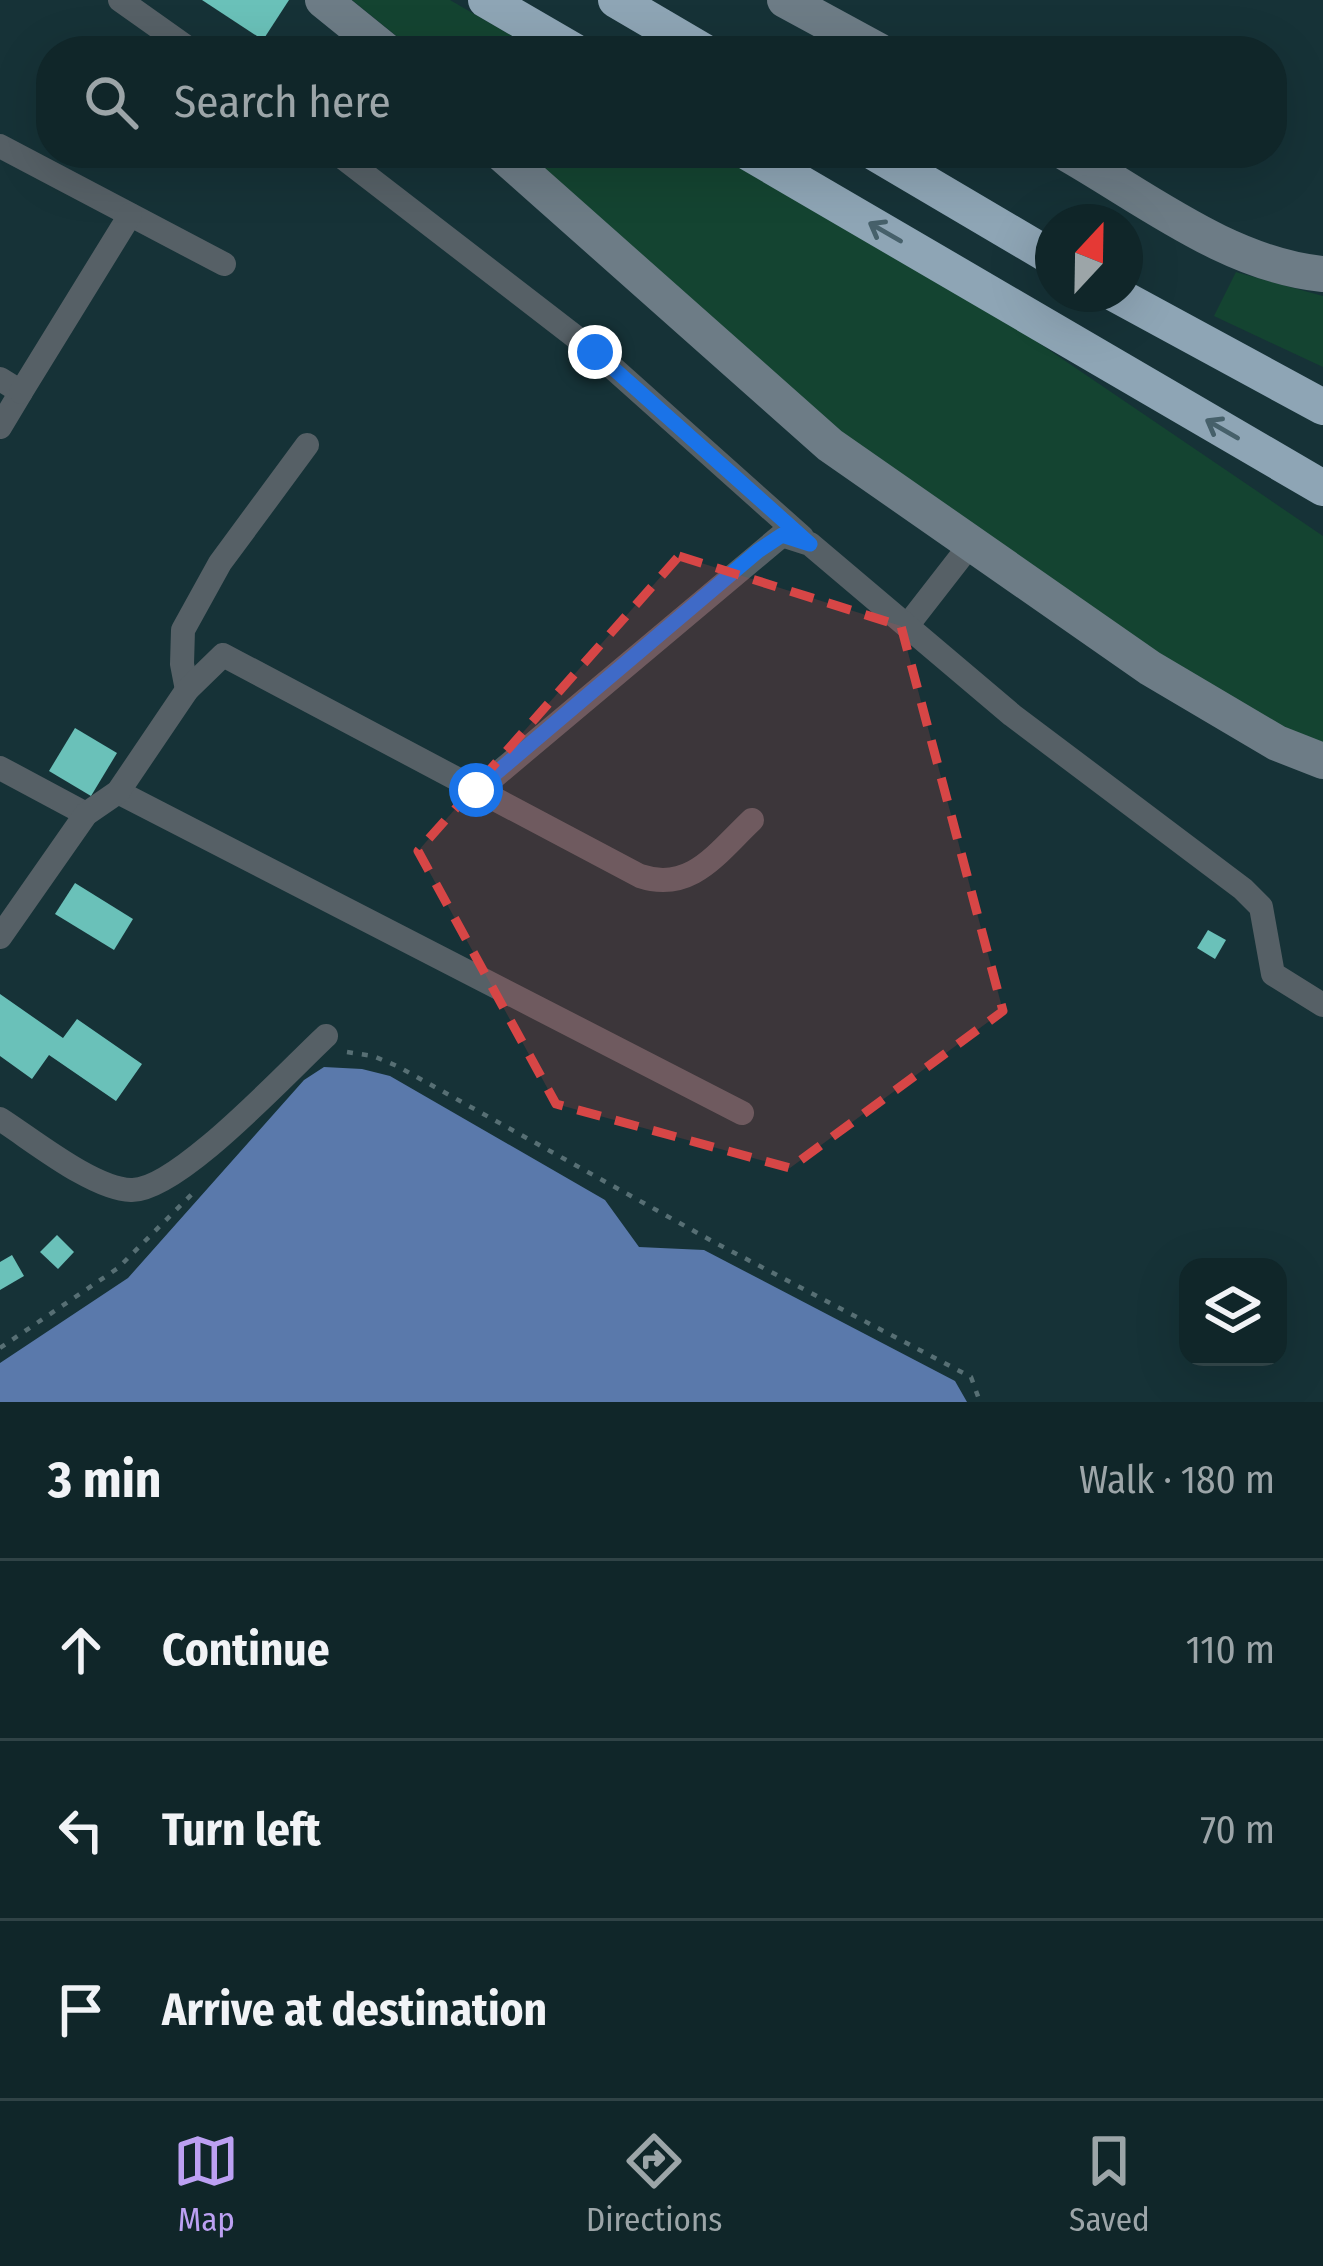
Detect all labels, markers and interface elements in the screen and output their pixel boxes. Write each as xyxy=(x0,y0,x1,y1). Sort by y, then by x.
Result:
search box xyxy=(36,36,1287,168)
icon: search xyxy=(78,69,144,135)
text: Search here xyxy=(174,75,391,129)
north arrow xyxy=(1035,204,1143,312)
one-way arrow xyxy=(868,219,903,243)
route end xyxy=(568,325,622,379)
one-way arrow xyxy=(1205,416,1240,440)
route start xyxy=(449,763,503,817)
map controls xyxy=(1179,1258,1287,1366)
button: layers xyxy=(1179,1258,1287,1366)
text: 3 min xyxy=(48,1449,162,1511)
text: Walk · 180 m xyxy=(1079,1457,1275,1503)
icon: ahead xyxy=(48,1617,114,1683)
text: Continue xyxy=(162,1623,330,1677)
text: 110 m xyxy=(1186,1627,1275,1673)
icon: left xyxy=(48,1797,114,1863)
text: Turn left xyxy=(162,1803,321,1857)
text: 70 m xyxy=(1200,1807,1275,1853)
icon: arrive xyxy=(48,1977,114,2043)
text: Arrive at destination xyxy=(162,1983,547,2037)
tab: Map xyxy=(173,2128,239,2240)
tab: Directions xyxy=(586,2128,722,2240)
tab: Saved xyxy=(1069,2128,1150,2240)

